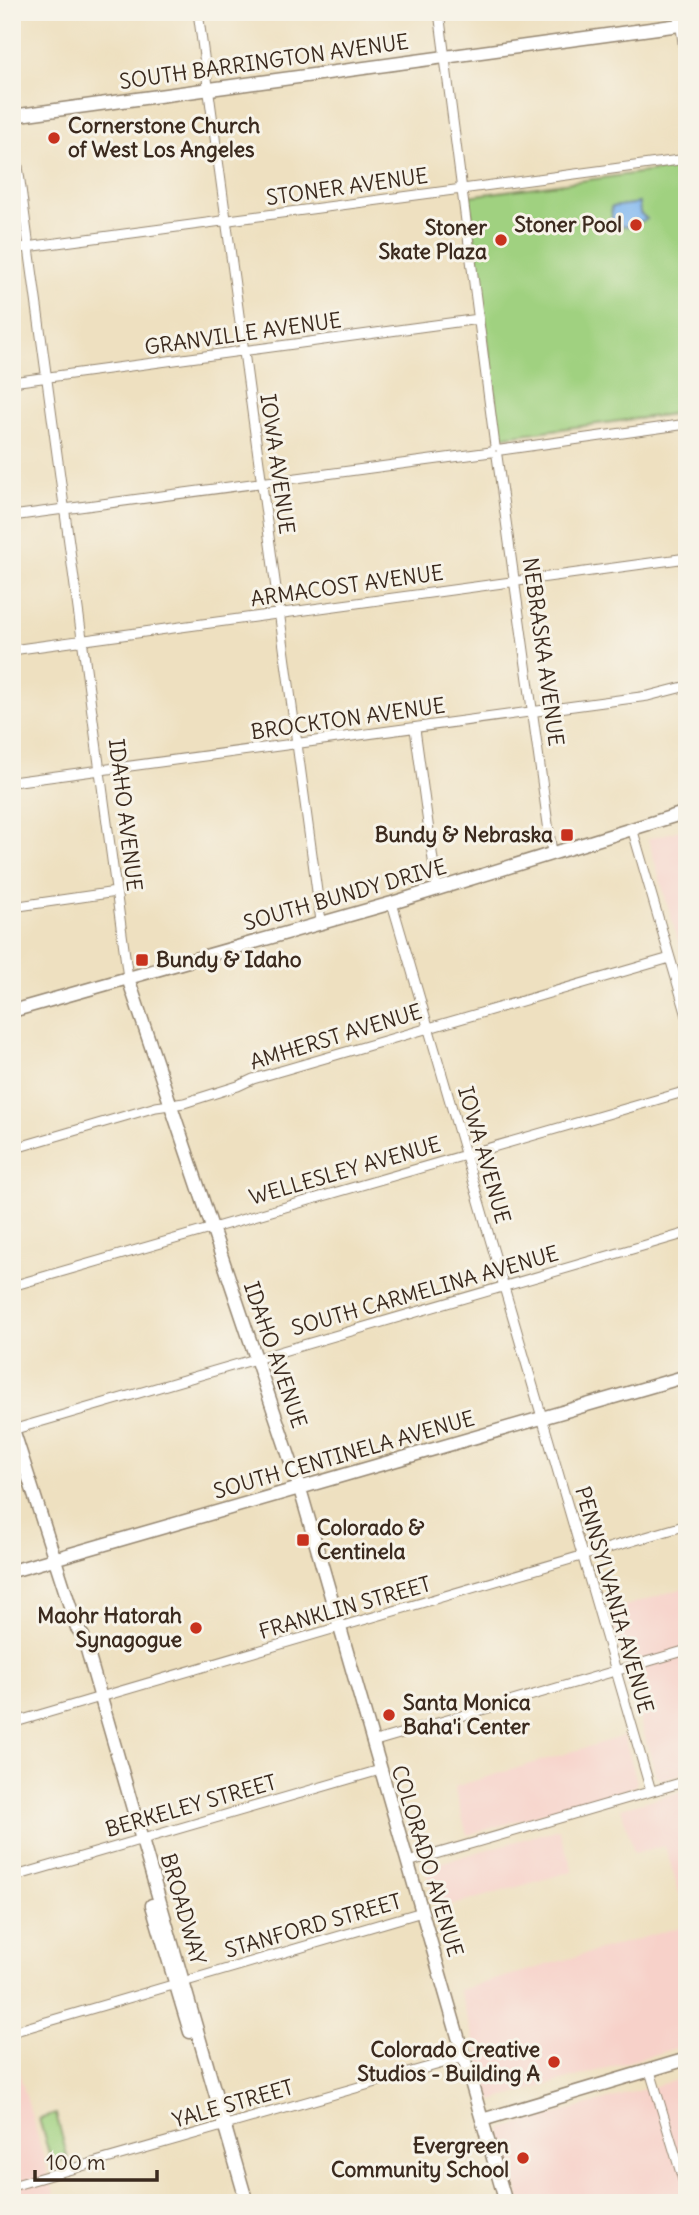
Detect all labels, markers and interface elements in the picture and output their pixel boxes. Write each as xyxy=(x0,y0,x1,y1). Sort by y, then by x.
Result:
street label: SOUTH BARRINGTON AVENUE xyxy=(118,28,410,95)
place label: Cornerstone Church of West Los Angeles xyxy=(68,112,260,163)
marker: Cornerstone Church of West Los Angeles xyxy=(46,130,62,146)
street label: STONER AVENUE xyxy=(264,162,430,211)
place label: Stoner Pool xyxy=(514,211,622,238)
place label: Stoner Skate Plaza xyxy=(378,214,487,265)
marker: Stoner Pool xyxy=(628,217,644,233)
marker: Stoner Skate Plaza xyxy=(493,232,509,248)
street label: GRANVILLE AVENUE xyxy=(143,306,343,361)
street label: IOWA AVENUE xyxy=(254,392,301,536)
street label: NEBRASKA AVENUE xyxy=(517,556,570,748)
street label: ARMACOST AVENUE xyxy=(249,559,445,612)
street label: BROCKTON AVENUE xyxy=(249,692,447,745)
street label: IDAHO AVENUE xyxy=(103,737,148,893)
place label: Bundy & Nebraska xyxy=(375,821,553,848)
marker: Bundy & Nebraska xyxy=(559,827,575,843)
street label: SOUTH BUNDY DRIVE xyxy=(240,853,449,936)
place label: Bundy & Idaho xyxy=(156,946,302,973)
marker: Bundy & Idaho xyxy=(134,952,150,968)
street label: AMHERST AVENUE xyxy=(247,998,425,1076)
street label: IOWA AVENUE xyxy=(452,1083,517,1227)
street label: WELLESLEY AVENUE xyxy=(246,1130,444,1211)
street label: SOUTH CARMELINA AVENUE xyxy=(288,1239,561,1342)
street label: IDAHO AVENUE xyxy=(238,1278,313,1432)
street label: SOUTH CENTINELA AVENUE xyxy=(210,1404,477,1505)
street label: PENNSYLVANIA AVENUE xyxy=(569,1483,660,1716)
place label: Colorado & Centinela xyxy=(317,1514,424,1565)
marker: Colorado & Centinela xyxy=(295,1532,311,1548)
street label: FRANKLIN STREET xyxy=(256,1570,434,1645)
place label: Maohr Hatorah Synagogue xyxy=(37,1602,182,1653)
marker: Maohr Hatorah Synagogue xyxy=(188,1620,204,1636)
place label: Santa Monica Baha'i Center xyxy=(403,1689,531,1740)
marker: Santa Monica Baha'i Center xyxy=(381,1707,397,1723)
street label: COLORADO AVENUE xyxy=(385,1762,469,1960)
street label: BERKELEY STREET xyxy=(102,1768,279,1843)
street label: BROADWAY xyxy=(155,1850,212,1968)
street label: STANFORD STREET xyxy=(221,1887,404,1964)
place label: Colorado Creative Studios - Building A xyxy=(357,2036,541,2087)
marker: Colorado Creative Studios - Building A xyxy=(546,2054,562,2070)
street label: YALE STREET xyxy=(169,2073,296,2134)
place label: Evergreen Community School xyxy=(331,2132,509,2183)
scale bar xyxy=(35,2138,158,2182)
text: 100 m xyxy=(46,2149,105,2176)
marker: Evergreen Community School xyxy=(515,2150,531,2166)

